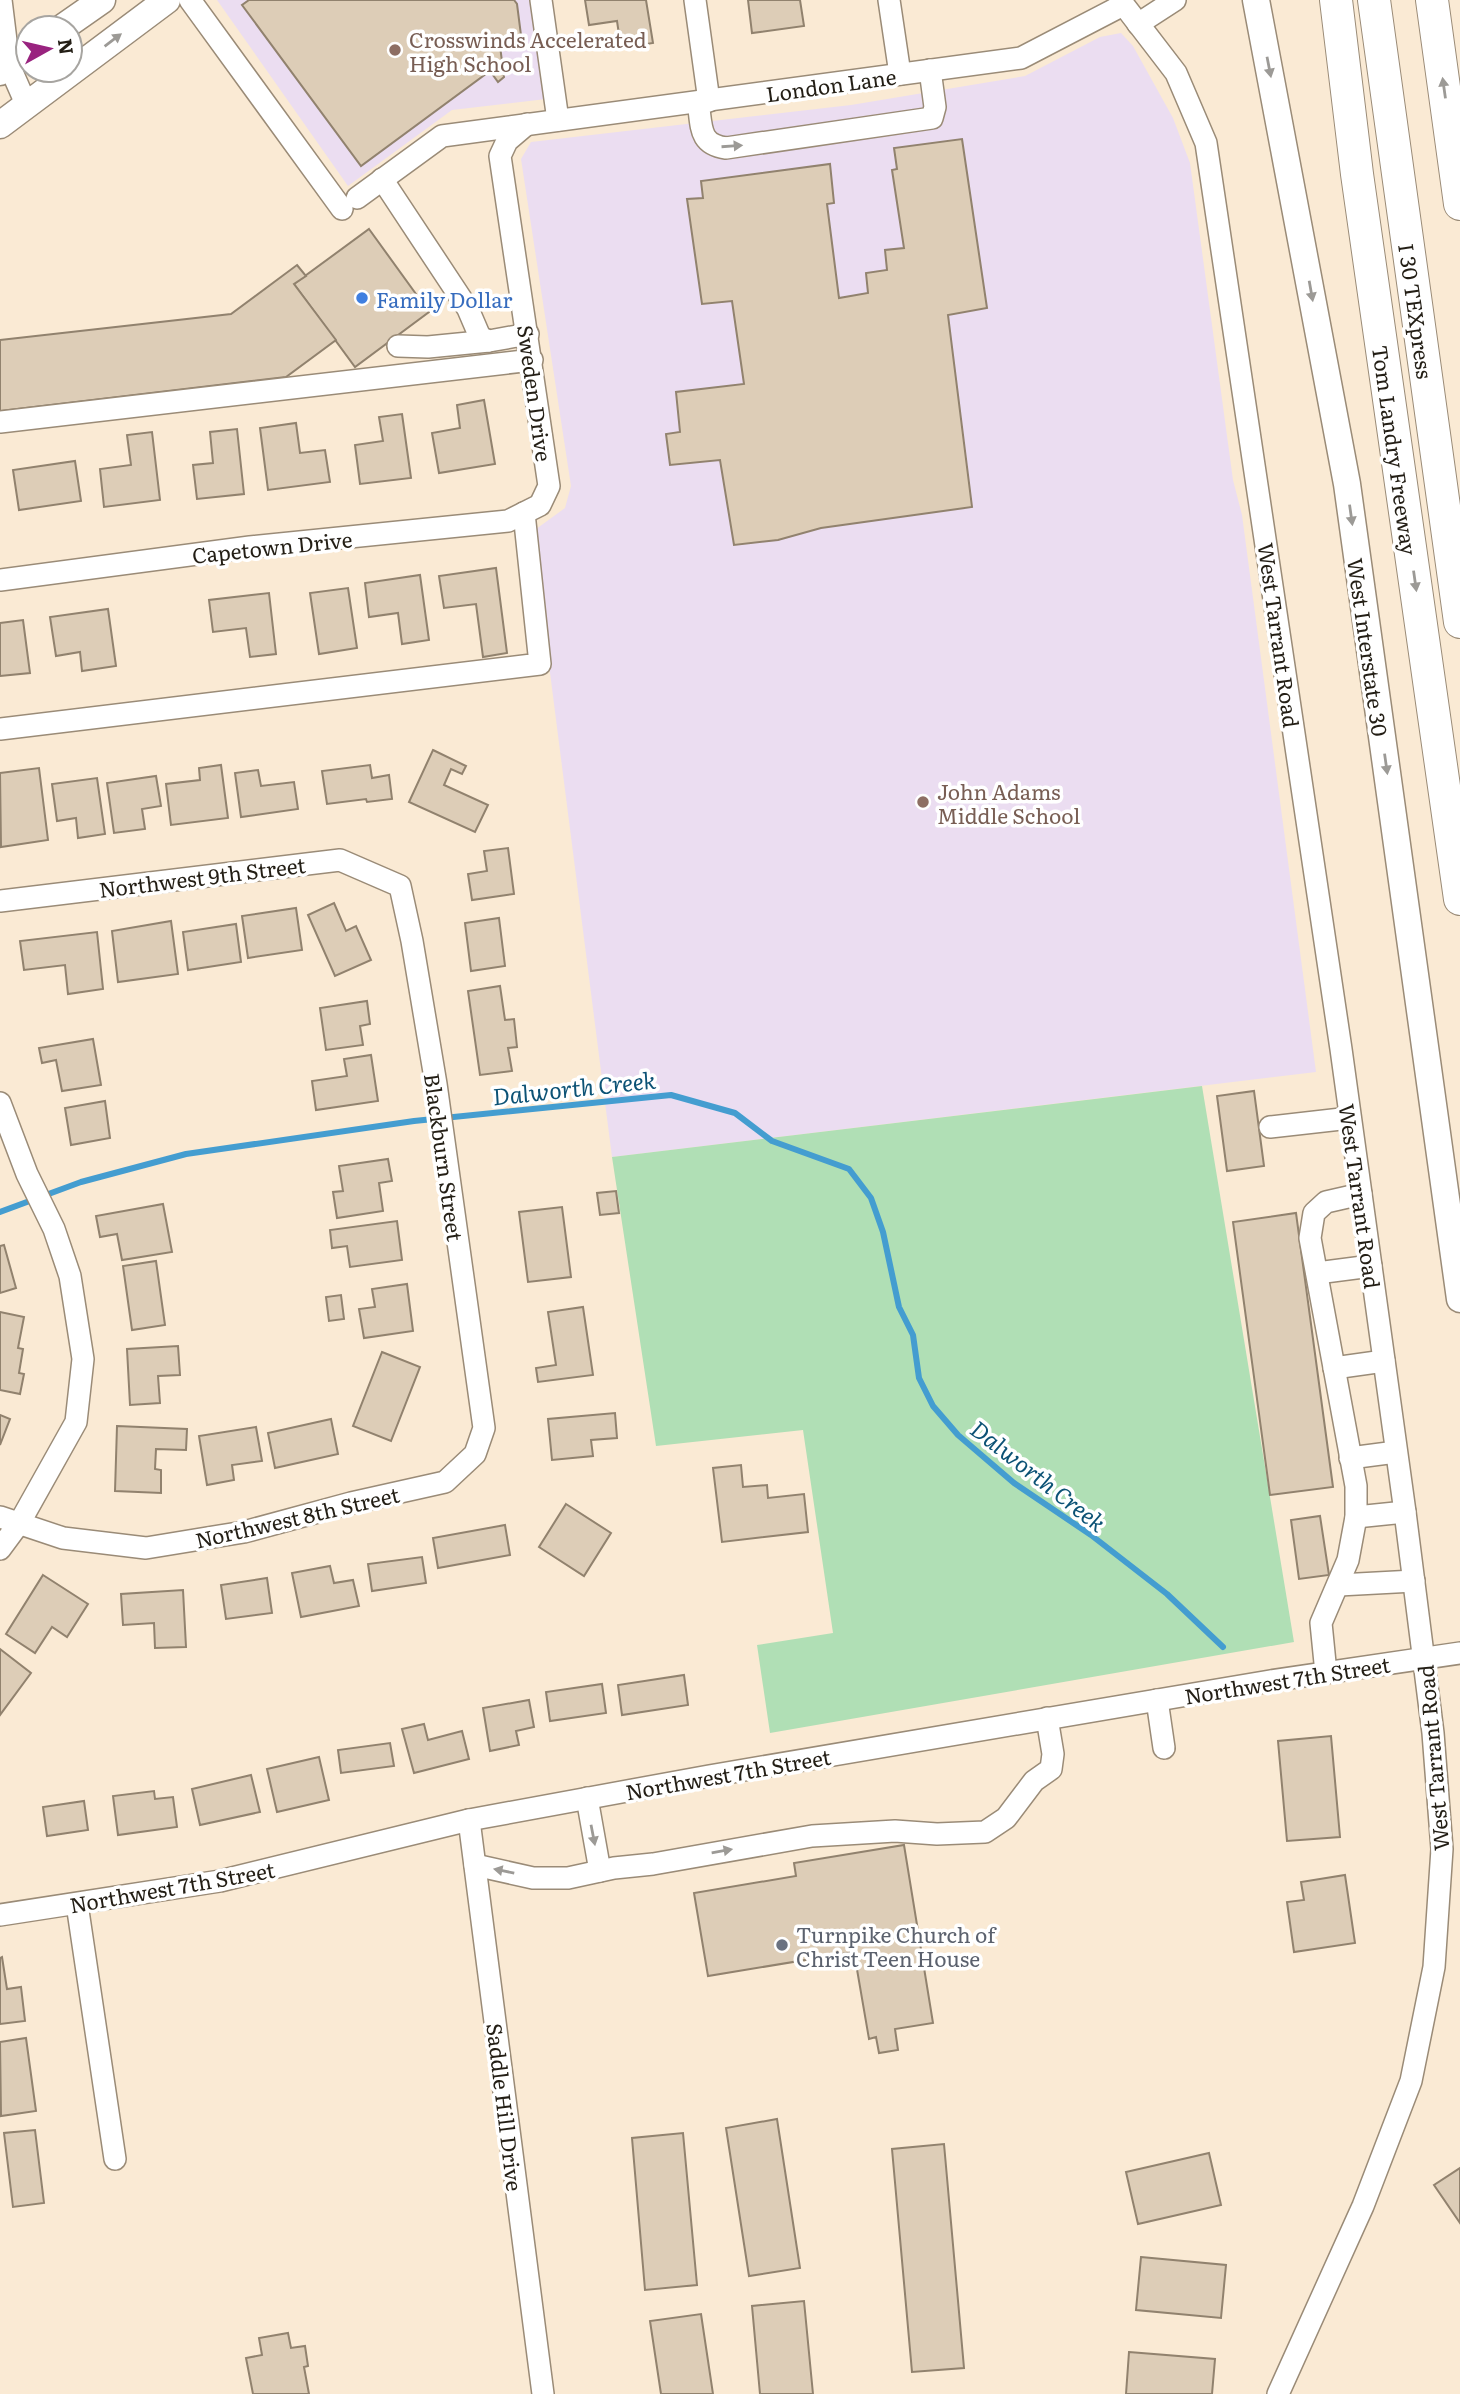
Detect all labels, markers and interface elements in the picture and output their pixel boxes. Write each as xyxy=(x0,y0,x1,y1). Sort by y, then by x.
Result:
north arrow xyxy=(14,14,84,84)
place label: Crosswinds Accelerated High School xyxy=(409,23,647,78)
one-way arrow xyxy=(104,33,122,47)
text: N xyxy=(52,37,82,56)
marker: Crosswinds Accelerated High School xyxy=(387,42,403,58)
one-way arrow xyxy=(1264,56,1275,78)
street label: London Lane xyxy=(764,60,898,108)
one-way arrow xyxy=(1439,77,1450,99)
one-way arrow xyxy=(722,140,744,151)
street label: I 30 TEXpress xyxy=(1392,241,1442,381)
one-way arrow xyxy=(1305,280,1316,302)
place label: Family Dollar xyxy=(376,283,512,314)
marker: Family Dollar xyxy=(354,290,370,306)
street label: Sweden Drive xyxy=(511,323,561,463)
street label: Tom Landry Freeway xyxy=(1366,343,1426,558)
one-way arrow xyxy=(1346,504,1357,526)
street label: Capetown Drive xyxy=(190,522,354,570)
street label: West Tarrant Road xyxy=(1252,540,1308,730)
street label: West Interstate 30 xyxy=(1341,556,1397,738)
one-way arrow xyxy=(1410,571,1421,593)
one-way arrow xyxy=(1380,753,1391,775)
place label: John Adams Middle School xyxy=(937,775,1080,830)
marker: John Adams Middle School xyxy=(915,794,931,810)
street label: Northwest 9th Street xyxy=(97,848,308,904)
water label: Dalworth Creek xyxy=(491,1061,658,1112)
street label: Blackburn Street xyxy=(418,1071,472,1243)
street label: West Tarrant Road xyxy=(1333,1101,1389,1291)
water label: Dalworth Creek xyxy=(964,1411,1114,1539)
street label: Northwest 8th Street xyxy=(192,1477,403,1555)
street label: Northwest 7th Street xyxy=(1182,1647,1393,1711)
street label: West Tarrant Road xyxy=(1408,1664,1456,1852)
street label: Northwest 7th Street xyxy=(623,1740,833,1806)
one-way arrow xyxy=(588,1824,599,1846)
one-way arrow xyxy=(711,1845,733,1856)
street label: Northwest 7th Street xyxy=(67,1853,277,1919)
one-way arrow xyxy=(493,1866,515,1877)
place label: Turnpike Church of Christ Teen House xyxy=(796,1918,997,1973)
marker: Turnpike Church of Christ Teen House xyxy=(774,1937,790,1953)
street label: Saddle Hill Drive xyxy=(480,2021,532,2193)

